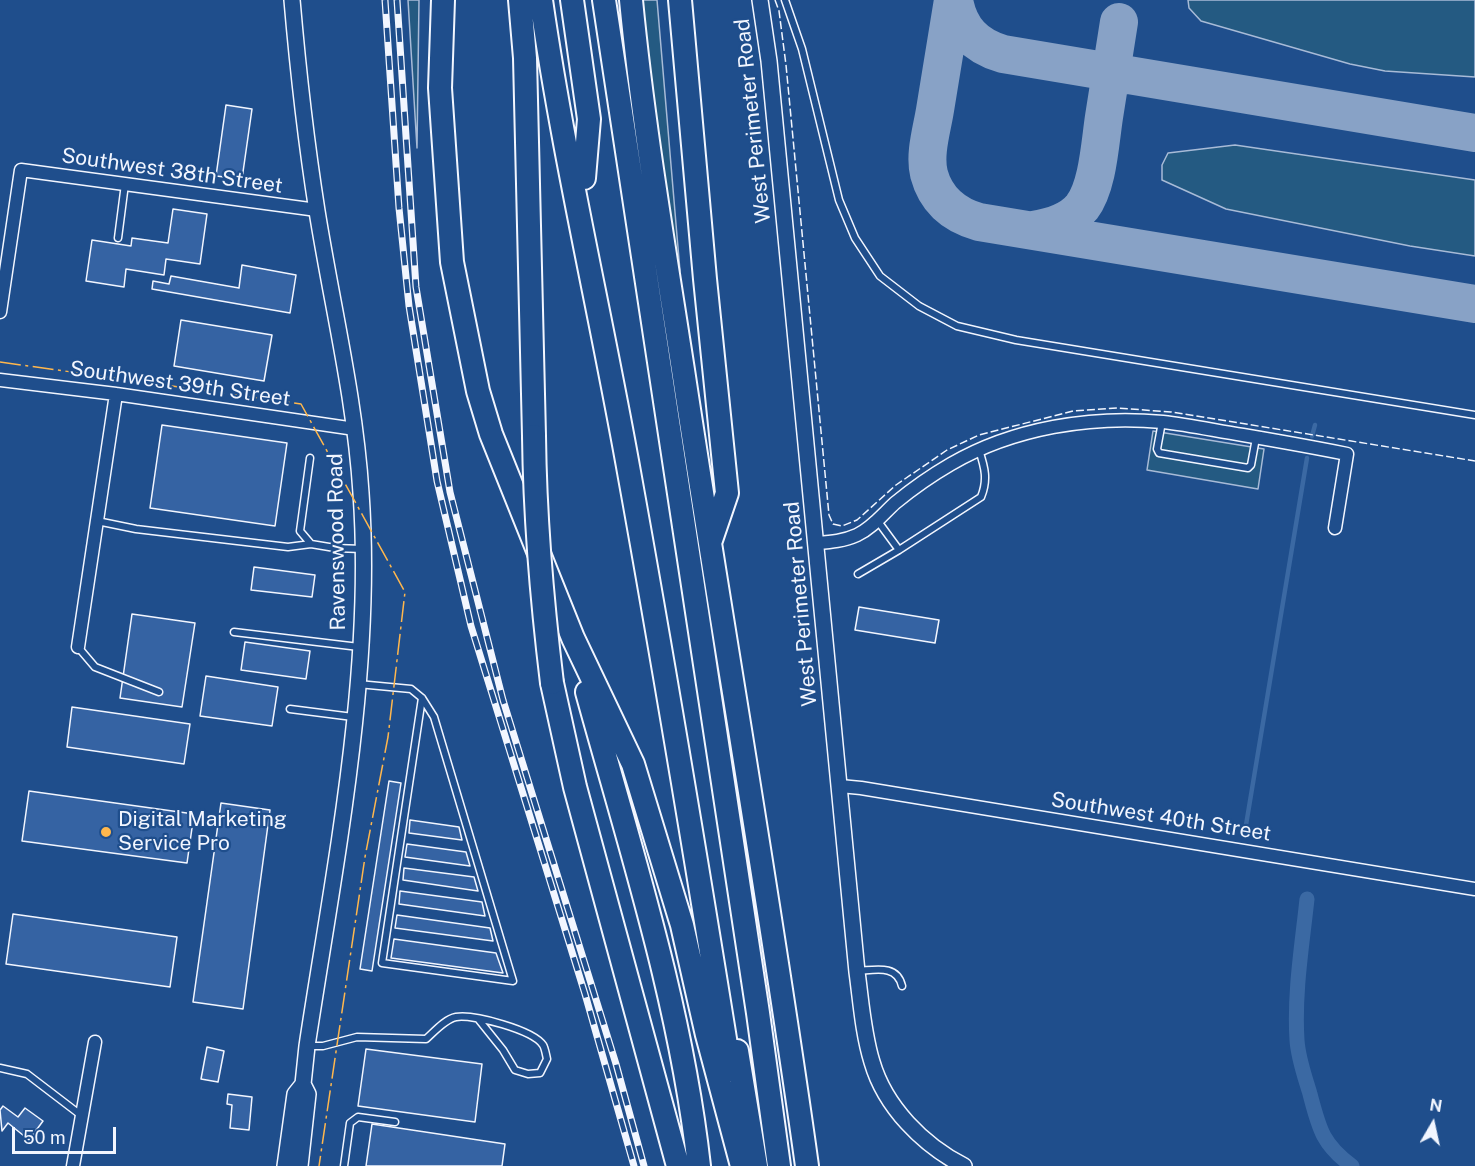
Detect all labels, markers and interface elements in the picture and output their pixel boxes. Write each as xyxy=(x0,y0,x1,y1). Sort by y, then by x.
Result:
street label: West Perimeter Road xyxy=(730,17,776,225)
street label: Southwest 38th Street xyxy=(60,143,284,199)
street label: Southwest 39th Street xyxy=(68,356,292,412)
street label: Ravenswood Road xyxy=(323,453,351,631)
street label: West Perimeter Road xyxy=(779,500,823,708)
street label: Southwest 40th Street xyxy=(1049,787,1273,847)
place label: Digital Marketing Service Pro xyxy=(118,807,287,857)
marker: Digital Marketing Service Pro xyxy=(99,825,113,839)
north arrow xyxy=(1403,1094,1463,1154)
text: N xyxy=(1428,1095,1444,1116)
scale bar xyxy=(15,1115,118,1153)
text: 50 m xyxy=(23,1127,66,1148)

